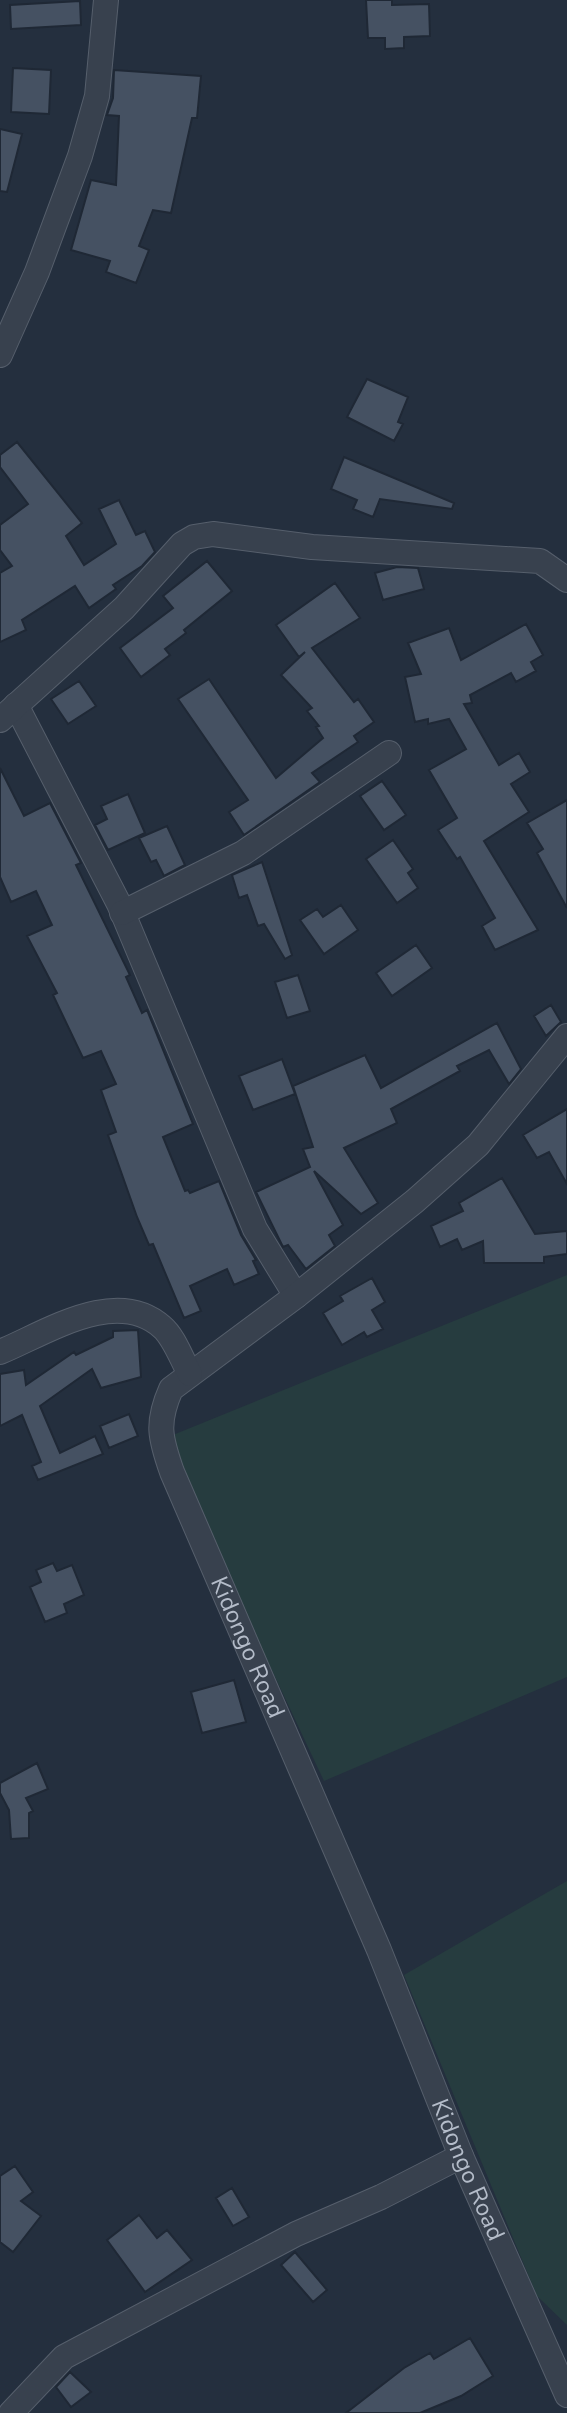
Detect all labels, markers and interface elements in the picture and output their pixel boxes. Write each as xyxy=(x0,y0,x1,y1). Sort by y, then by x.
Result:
street label: Kidongo Road xyxy=(203,1572,293,1723)
street label: Kidongo Road xyxy=(424,2094,512,2246)

